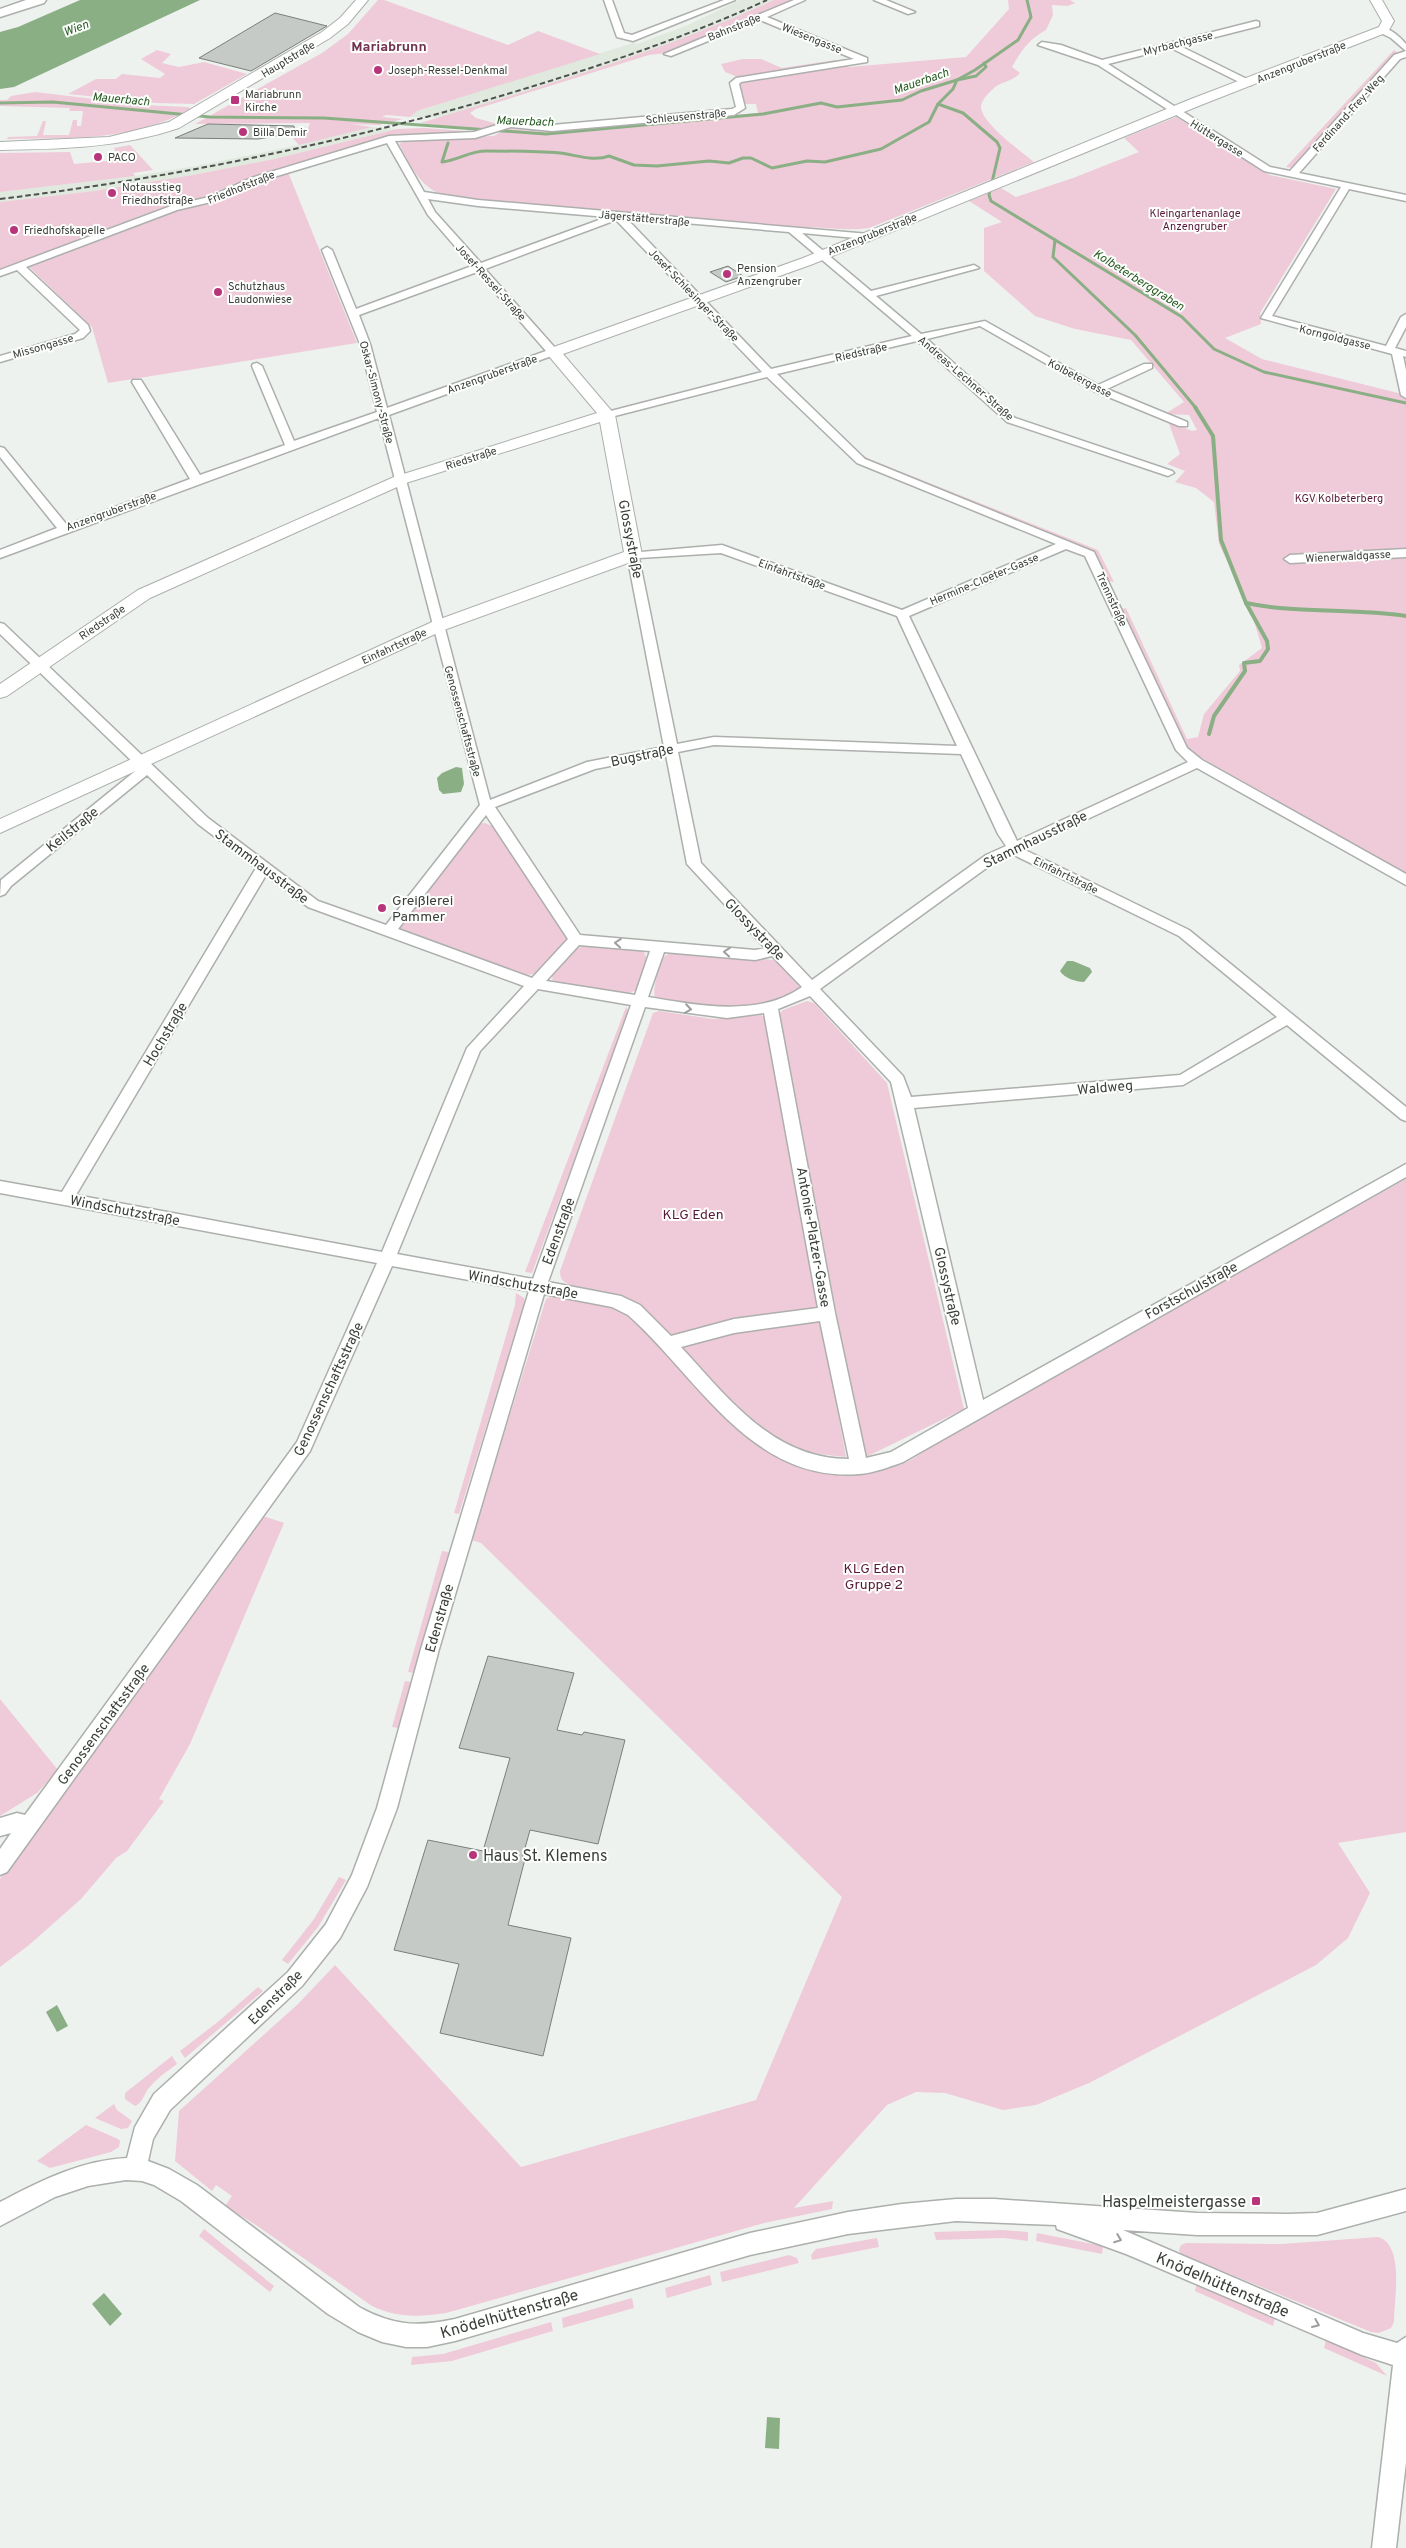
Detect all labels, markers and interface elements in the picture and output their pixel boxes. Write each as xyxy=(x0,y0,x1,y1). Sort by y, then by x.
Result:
street label: Bahnstraße xyxy=(706,11,763,45)
water label: Wien xyxy=(62,17,91,41)
street label: Wiesengasse xyxy=(780,21,844,57)
street label: Myrbachgasse xyxy=(1142,29,1215,59)
street label: Hauptstraße xyxy=(259,38,318,81)
district label: Mariabrunn xyxy=(351,39,427,56)
street label: Anzengruberstraße xyxy=(1255,39,1348,87)
marker: Joseph-Ressel-Denkmal xyxy=(372,64,384,76)
place label: Joseph-Ressel-Denkmal xyxy=(388,64,507,78)
water label: Mauerbach xyxy=(892,65,952,99)
street label: Ferdinand-Frey-Weg xyxy=(1310,72,1387,155)
place label: Mariabrunn Kirche xyxy=(245,88,301,115)
water label: Mauerbach xyxy=(92,90,151,111)
marker: Mariabrunn Kirche xyxy=(229,94,241,106)
street label: Schleusenstraße xyxy=(645,106,727,127)
water label: Mauerbach xyxy=(496,113,554,131)
street label: Hüttergasse xyxy=(1187,117,1246,161)
marker: Billa Demir xyxy=(237,126,249,138)
place label: Billa Demir xyxy=(253,126,308,140)
marker: PACO xyxy=(92,151,104,163)
place label: PACO xyxy=(108,151,136,165)
street label: Friedhofstraße xyxy=(206,168,277,208)
place label: Notausstieg Friedhofstraße xyxy=(122,181,193,208)
marker: Notausstieg Friedhofstraße xyxy=(106,187,118,199)
park label: Kleingartenanlage Anzengruber xyxy=(1149,207,1241,234)
street label: Jägerstätterstraße xyxy=(598,208,690,230)
street label: Anzengruberstraße xyxy=(826,211,919,259)
marker: Friedhofskapelle xyxy=(8,224,20,236)
place label: Friedhofskapelle xyxy=(24,224,105,238)
street label: Josef-Ressel-Straße xyxy=(452,241,529,324)
street label: Josef-Schlesinger-Straße xyxy=(645,246,742,345)
water label: Kolbeterberggraben xyxy=(1090,246,1187,316)
place label: Pension Anzengruber xyxy=(737,262,803,289)
marker: Pension Anzengruber xyxy=(721,268,733,280)
place label: Schutzhaus Laudonwiese xyxy=(228,280,292,307)
marker: Schutzhaus Laudonwiese xyxy=(212,286,224,298)
street label: Korngoldgasse xyxy=(1298,322,1372,354)
street label: Missongasse xyxy=(11,332,75,362)
street label: Andreas-Lechner-Straße xyxy=(915,333,1016,424)
street label: Oskar-Simony-Straße xyxy=(356,339,397,445)
street label: Riedstraße xyxy=(834,340,889,366)
street label: Anzengruberstraße xyxy=(445,352,540,398)
street label: Kolbetergasse xyxy=(1045,356,1114,402)
street label: Riedstraße xyxy=(444,444,499,474)
street label: Anzengruberstraße xyxy=(64,489,159,535)
park label: KGV Kolbeterberg xyxy=(1295,492,1383,506)
street label: Glossystraße xyxy=(614,498,645,580)
street label: Wienerwaldgasse xyxy=(1305,548,1391,566)
street label: Hermine-Cloeter-Gasse xyxy=(928,551,1041,609)
street label: Einfahrtstraße xyxy=(756,556,827,594)
street label: Trennstraße xyxy=(1092,570,1130,629)
street label: Riedstraße xyxy=(77,602,129,643)
street label: Einfahrtstraße xyxy=(360,626,429,668)
street label: Genossenschaftsstraße xyxy=(440,664,484,778)
street label: Bugstraße xyxy=(609,742,675,771)
street label: Keilstraße xyxy=(43,804,103,856)
street label: Stammhausstraße xyxy=(981,808,1090,873)
street label: Stammhausstraße xyxy=(211,826,312,908)
street label: Einfahrtstraße xyxy=(1031,854,1100,898)
place label: Greißlerei Pammer xyxy=(392,893,453,926)
street label: Glossystraße xyxy=(720,895,788,965)
marker: Greißlerei Pammer xyxy=(376,902,388,914)
one-way arrow xyxy=(613,938,621,949)
one-way arrow xyxy=(723,947,731,958)
street label: Hochstraße xyxy=(141,1000,192,1070)
one-way arrow xyxy=(684,1004,693,1014)
street label: Waldweg xyxy=(1077,1078,1134,1099)
street label: Antonie-Platzer-Gasse xyxy=(792,1166,833,1309)
street label: Windschutzstraße xyxy=(68,1192,181,1230)
street label: Edenstraße xyxy=(539,1196,579,1267)
park label: KLG Eden xyxy=(662,1207,724,1224)
street label: Glossystraße xyxy=(929,1245,964,1327)
street label: Forstschulstraße xyxy=(1142,1259,1241,1324)
street label: Windschutzstraße xyxy=(466,1267,579,1304)
street label: Genossenschaftsstraße xyxy=(291,1320,368,1459)
park label: KLG Eden Gruppe 2 xyxy=(843,1561,905,1594)
street label: Edenstraße xyxy=(423,1582,458,1655)
street label: Genossenschaftsstraße xyxy=(54,1661,154,1789)
place label: Haus St. Klemens xyxy=(483,1847,608,1867)
marker: Haus St. Klemens xyxy=(467,1849,479,1861)
street label: Edenstraße xyxy=(245,1967,307,2029)
place label: Haspelmeistergasse xyxy=(1102,2193,1246,2213)
marker: Haspelmeistergasse xyxy=(1250,2195,1262,2207)
one-way arrow xyxy=(1113,2233,1122,2244)
street label: Knödelhüttenstraße xyxy=(1153,2249,1292,2323)
street label: Knödelhüttenstraße xyxy=(438,2286,581,2344)
one-way arrow xyxy=(1311,2317,1320,2328)

